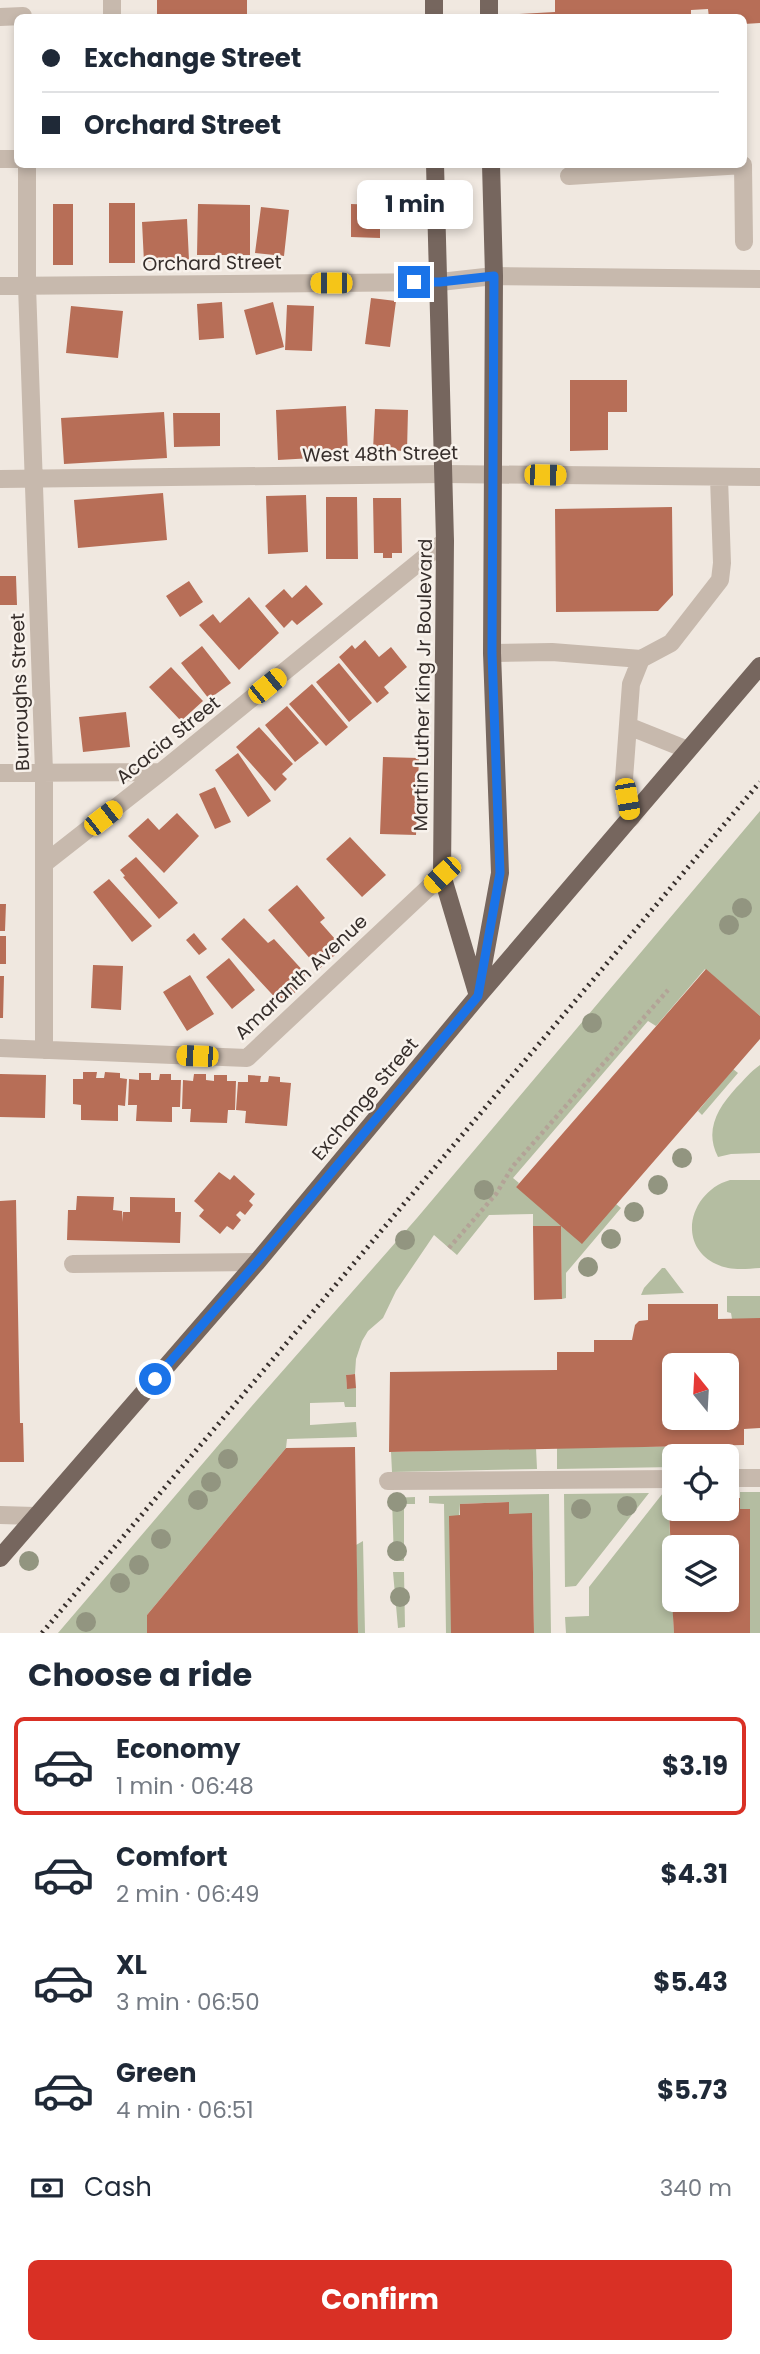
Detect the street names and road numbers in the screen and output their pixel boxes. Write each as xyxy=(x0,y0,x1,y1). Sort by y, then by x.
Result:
street label: Orchard Street xyxy=(142,248,282,278)
street label: West 48th Street xyxy=(302,439,458,469)
street label: Martin Luther King Jr Boulevard xyxy=(407,538,439,832)
street label: Burroughs Street xyxy=(4,613,36,771)
street label: Acacia Street xyxy=(110,690,226,790)
street label: Amaranth Avenue xyxy=(229,908,373,1046)
street label: Exchange Street xyxy=(306,1032,425,1166)

